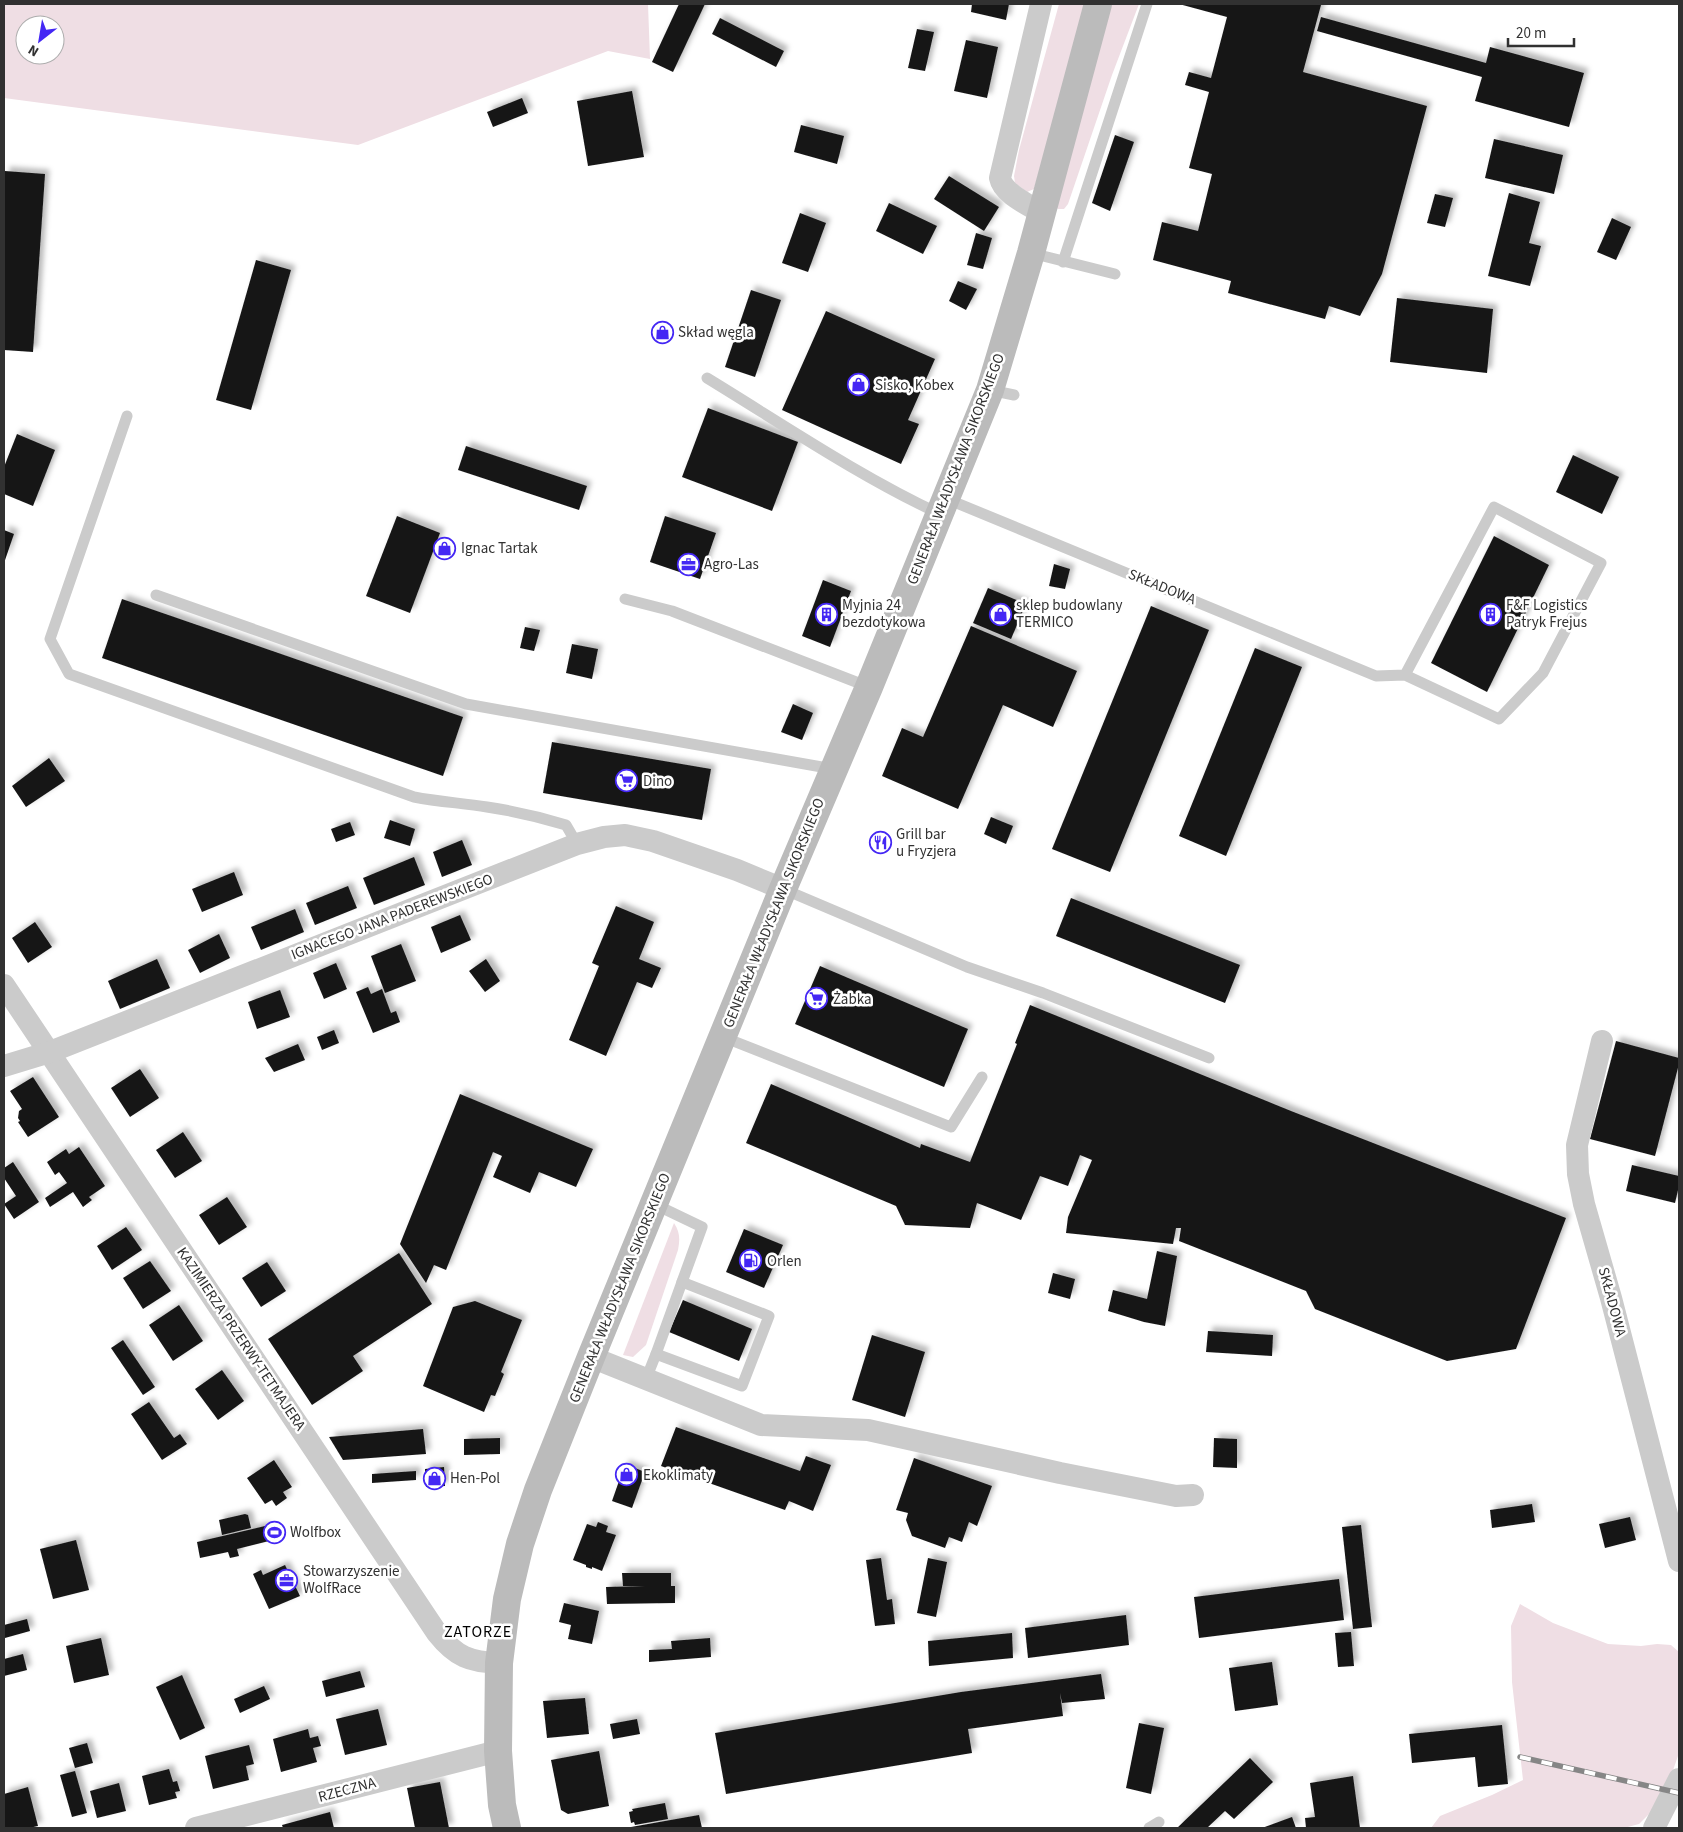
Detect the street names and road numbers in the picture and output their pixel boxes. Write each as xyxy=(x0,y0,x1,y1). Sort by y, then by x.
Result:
street label: GENERAŁA WŁADYSŁAWA SIKORSKIEGO xyxy=(902,350,1010,588)
street label: SKŁADOWA xyxy=(1125,564,1200,610)
street label: GENERAŁA WŁADYSŁAWA SIKORSKIEGO xyxy=(718,795,830,1031)
street label: IGNACEGO JANA PADEREWSKIEGO xyxy=(288,869,496,965)
street label: GENERAŁA WŁADYSŁAWA SIKORSKIEGO xyxy=(564,1170,676,1406)
street label: KAZIMIERZA PRZERWY-TETMAJERA xyxy=(172,1243,311,1436)
street label: SKŁADOWA xyxy=(1593,1265,1632,1340)
street label: RZECZNA xyxy=(316,1772,379,1808)

